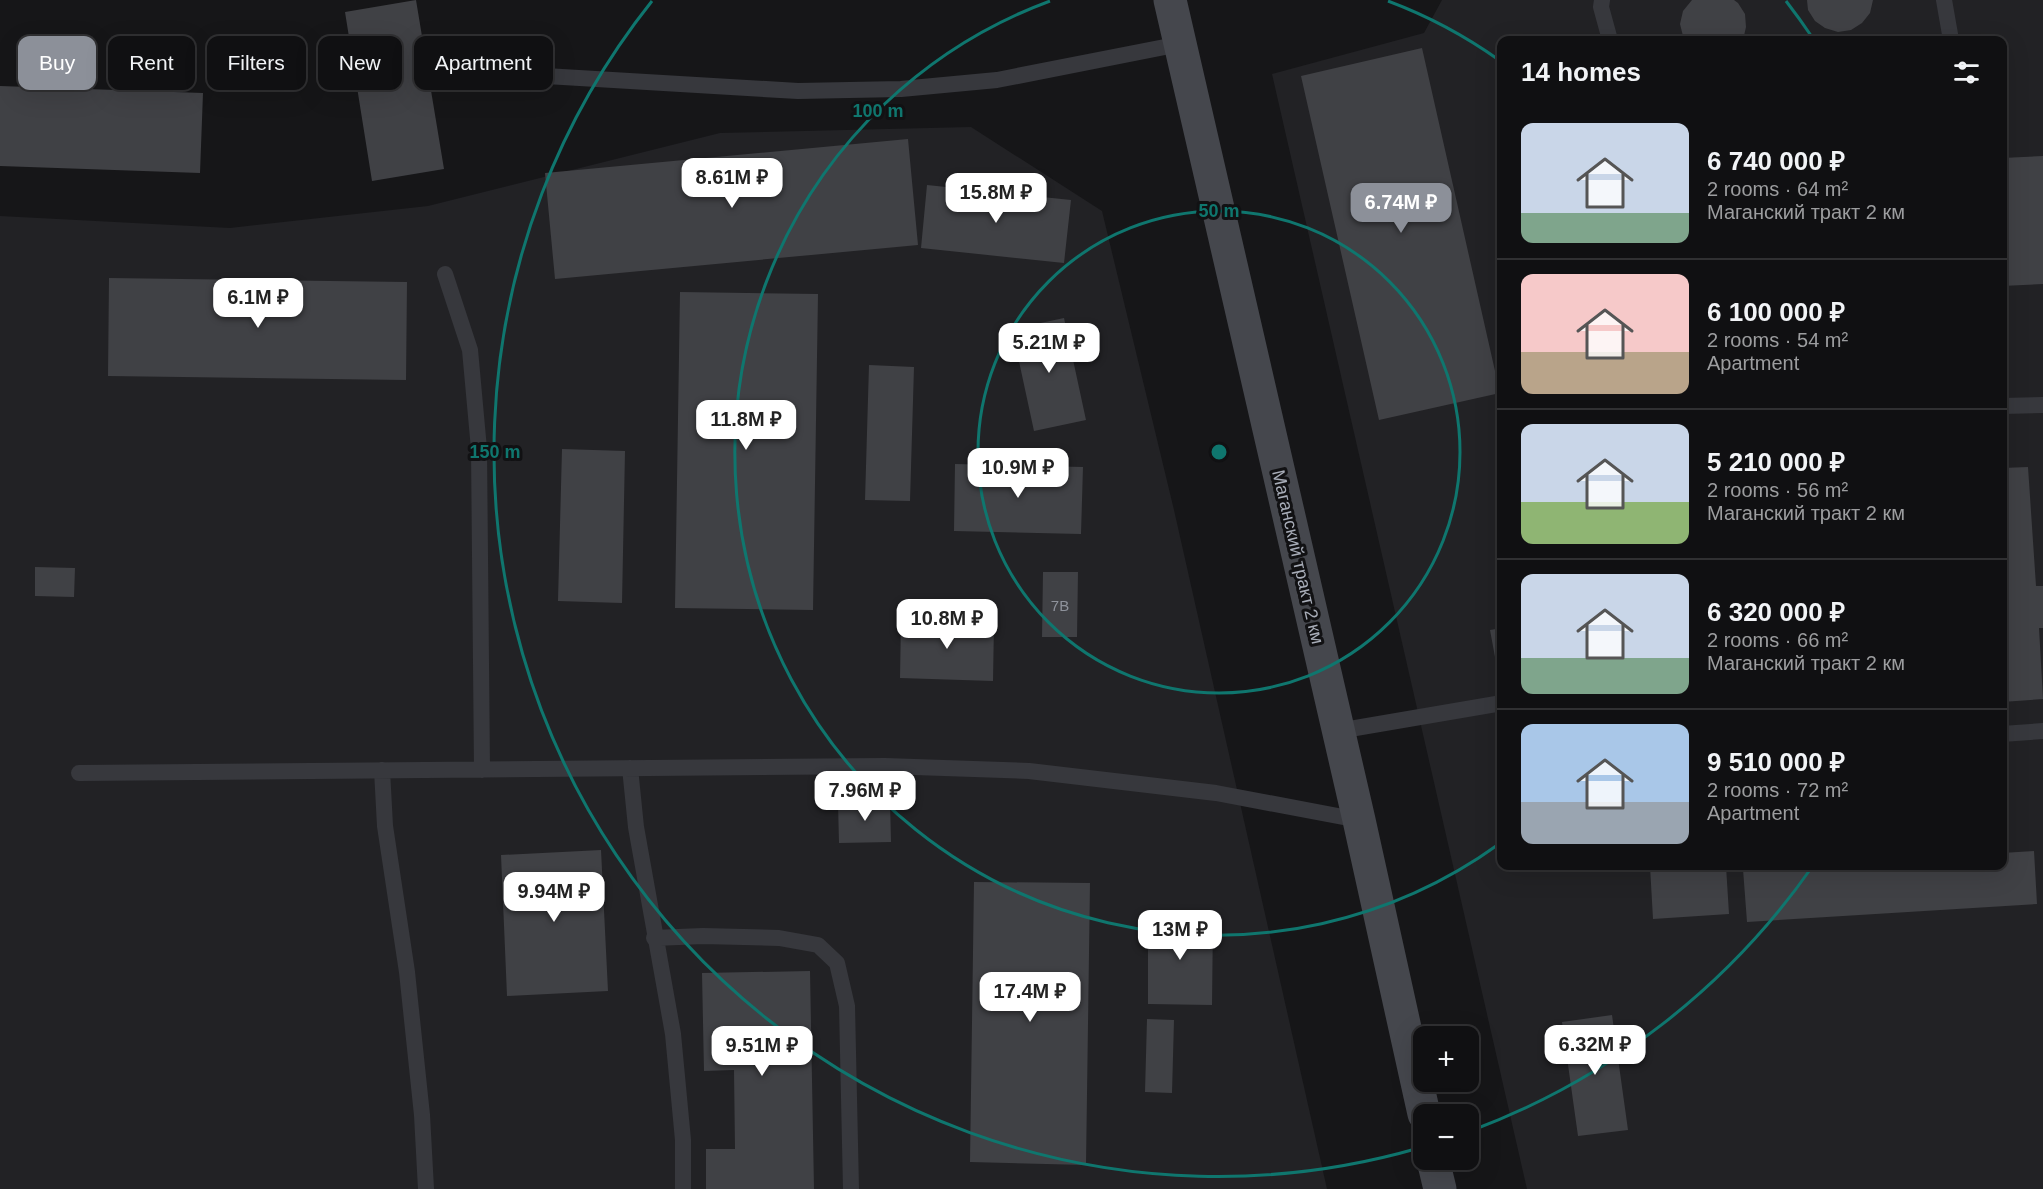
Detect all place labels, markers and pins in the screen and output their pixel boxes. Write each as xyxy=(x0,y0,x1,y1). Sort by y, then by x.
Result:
pin: 8.61M ₽ xyxy=(677,158,787,209)
pin: 15.8M ₽ xyxy=(941,173,1051,224)
pin: 6.74M ₽ xyxy=(1346,183,1456,234)
pin: 6.1M ₽ xyxy=(209,278,307,329)
pin: 5.21M ₽ xyxy=(994,323,1104,374)
pin: 11.8M ₽ xyxy=(691,400,801,451)
centre of rings xyxy=(1209,442,1229,462)
pin: 10.9M ₽ xyxy=(963,448,1073,499)
pin: 10.8M ₽ xyxy=(892,599,1002,650)
pin: 7.96M ₽ xyxy=(810,771,920,822)
pin: 9.94M ₽ xyxy=(499,872,609,923)
pin: 13M ₽ xyxy=(1138,910,1222,961)
pin: 17.4M ₽ xyxy=(975,972,1085,1023)
pin: 6.32M ₽ xyxy=(1540,1025,1650,1076)
pin: 9.51M ₽ xyxy=(707,1026,817,1077)

